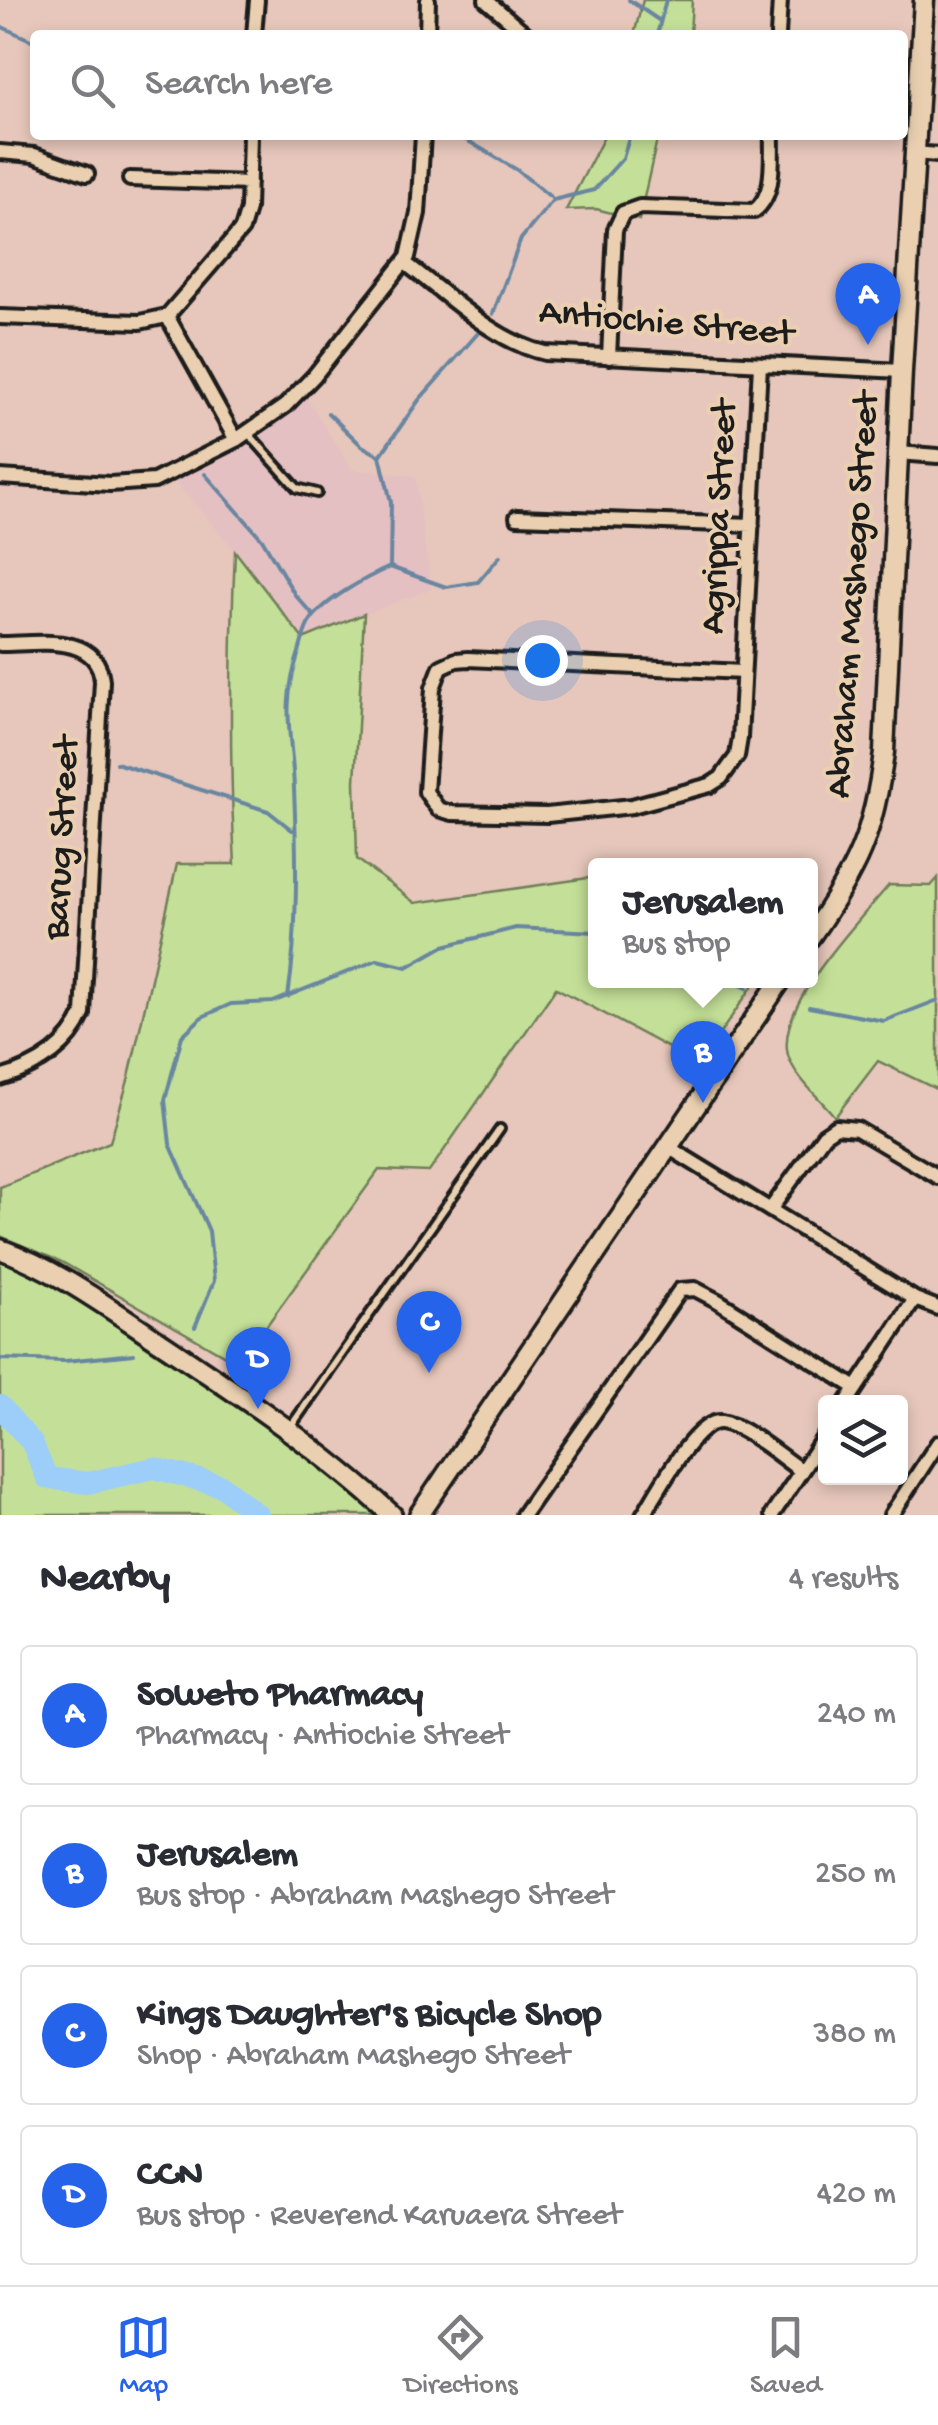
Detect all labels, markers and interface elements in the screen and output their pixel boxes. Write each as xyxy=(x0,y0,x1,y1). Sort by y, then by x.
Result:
search box xyxy=(30,30,908,140)
icon: search xyxy=(65,58,120,113)
text: Search here xyxy=(145,63,332,107)
pin: A xyxy=(836,262,900,345)
street label: Antiochie Street xyxy=(537,292,799,358)
street label: Abraham Mashego Street xyxy=(819,387,891,800)
street label: Agrippa Street xyxy=(693,395,749,635)
your location xyxy=(517,635,568,686)
street label: Barug Street xyxy=(37,732,91,942)
popup xyxy=(588,858,818,988)
text: Jerusalem xyxy=(622,882,784,926)
text: Bus stop xyxy=(622,926,730,964)
pin: B xyxy=(670,1020,736,1103)
pin: C xyxy=(396,1290,462,1373)
pin: D xyxy=(226,1326,290,1409)
map controls xyxy=(818,1395,908,1485)
button: layers xyxy=(818,1395,908,1485)
text: Nearby xyxy=(40,1556,170,1605)
text: 4 results xyxy=(789,1561,898,1599)
text: Soweto Pharmacy xyxy=(137,1674,423,1718)
text: A xyxy=(65,1696,84,1734)
text: 240 m xyxy=(817,1696,896,1734)
text: Pharmacy · Antiochie Street xyxy=(137,1718,508,1756)
text: Jerusalem xyxy=(137,1834,298,1878)
text: B xyxy=(66,1856,83,1894)
text: 250 m xyxy=(815,1856,896,1894)
text: Bus stop · Abraham Mashego Street xyxy=(137,1878,613,1916)
text: Kings Daughter's Bicycle Shop xyxy=(137,1994,601,2038)
text: C xyxy=(66,2016,83,2054)
text: 380 m xyxy=(813,2016,896,2054)
text: Shop · Abraham Mashego Street xyxy=(137,2038,570,2076)
text: CCN xyxy=(137,2154,203,2198)
text: D xyxy=(64,2176,85,2214)
text: 420 m xyxy=(817,2176,896,2214)
text: Bus stop · Reverend Karuaera Street xyxy=(137,2198,621,2236)
tab: Map xyxy=(116,2310,171,2403)
tab: Directions xyxy=(404,2310,518,2403)
tab: Saved xyxy=(750,2310,822,2403)

